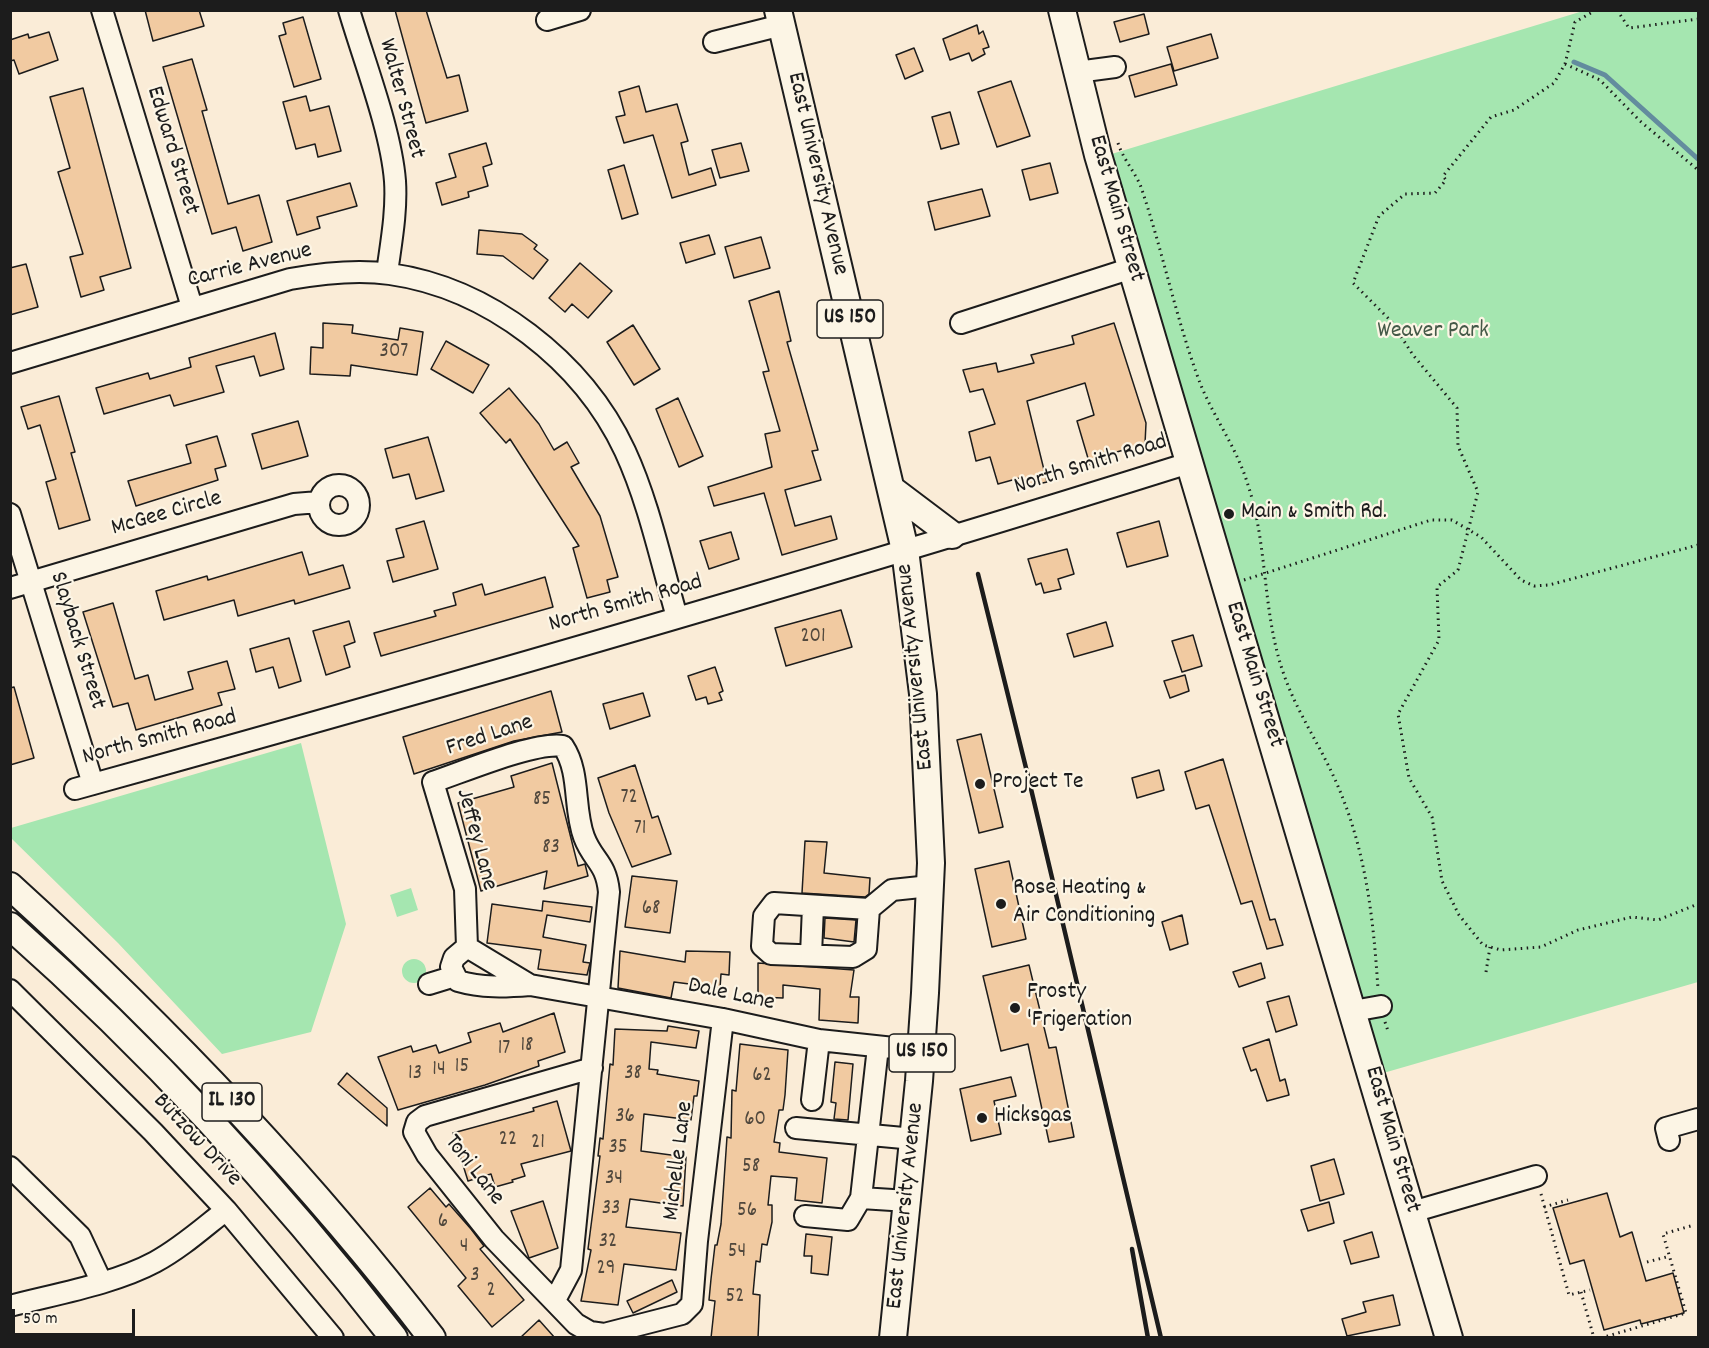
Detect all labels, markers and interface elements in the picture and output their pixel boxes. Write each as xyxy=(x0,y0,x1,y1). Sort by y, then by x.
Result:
street label: Walter Street xyxy=(370,36,430,162)
street label: East University Avenue xyxy=(779,70,853,278)
street label: Edward Street xyxy=(138,83,204,219)
street label: East Main Street xyxy=(1080,132,1150,286)
street label: Carrie Avenue xyxy=(185,238,315,296)
road number: US 150 xyxy=(817,300,883,338)
park label: Weaver Park xyxy=(1377,319,1489,347)
house number: 307 xyxy=(380,340,408,366)
street label: North Smith Road xyxy=(1011,429,1171,503)
street label: McGee Circle xyxy=(108,486,226,544)
place label: Main & Smith Rd. xyxy=(1241,500,1387,528)
marker: Main & Smith Rd. xyxy=(1222,507,1236,521)
street label: East University Avenue xyxy=(892,562,942,772)
street label: Slayback Street xyxy=(41,569,111,713)
street label: North Smith Road xyxy=(546,569,706,641)
street label: East Main Street xyxy=(1217,598,1289,752)
house number: 201 xyxy=(800,625,826,651)
street label: North Smith Road xyxy=(80,705,240,773)
street label: Fred Lane xyxy=(443,709,537,765)
place label: Project Te xyxy=(992,770,1083,798)
marker: Project Te xyxy=(973,777,987,791)
street label: Jeffey Lane xyxy=(448,786,502,894)
house number: 72 xyxy=(620,786,638,812)
house number: 85 xyxy=(533,788,551,814)
house number: 71 xyxy=(634,817,646,843)
house number: 83 xyxy=(542,836,560,862)
place label: Rose Heating & Air Conditioning xyxy=(1013,876,1155,932)
house number: 68 xyxy=(642,897,660,923)
marker: Rose Heating & Air Conditioning xyxy=(994,897,1008,911)
street label: Dale Lane xyxy=(685,973,777,1019)
place label: Frosty 'Frigeration xyxy=(1027,980,1132,1036)
marker: Frosty 'Frigeration xyxy=(1008,1001,1022,1015)
house number: 18 xyxy=(520,1034,534,1060)
road number: US 150 xyxy=(889,1034,955,1072)
house number: 17 xyxy=(498,1037,510,1063)
house number: 15 xyxy=(455,1055,469,1081)
house number: 14 xyxy=(432,1058,446,1084)
house number: 13 xyxy=(408,1062,422,1088)
house number: 38 xyxy=(624,1062,642,1088)
street label: East Main Street xyxy=(1356,1063,1426,1217)
house number: 62 xyxy=(752,1064,772,1090)
road number: IL 130 xyxy=(202,1083,262,1121)
street label: Butzow Drive xyxy=(145,1088,247,1194)
street label: Michelle Lane xyxy=(658,1100,702,1222)
street label: East University Avenue xyxy=(882,1101,932,1311)
place label: Hicksgas xyxy=(994,1104,1072,1132)
house number: 36 xyxy=(615,1105,635,1131)
house number: 60 xyxy=(744,1108,766,1134)
marker: Hicksgas xyxy=(975,1111,989,1125)
house number: 22 xyxy=(499,1128,517,1154)
street label: Toni Lane xyxy=(436,1130,510,1212)
house number: 21 xyxy=(531,1131,545,1157)
house number: 35 xyxy=(608,1136,628,1162)
house number: 58 xyxy=(742,1155,760,1181)
house number: 34 xyxy=(605,1167,623,1193)
house number: 33 xyxy=(602,1197,620,1223)
house number: 56 xyxy=(737,1199,757,1225)
house number: 6 xyxy=(438,1210,448,1236)
house number: 32 xyxy=(599,1230,617,1256)
house number: 4 xyxy=(460,1235,468,1261)
house number: 54 xyxy=(728,1240,746,1266)
house number: 29 xyxy=(597,1257,615,1283)
house number: 3 xyxy=(470,1264,480,1290)
house number: 2 xyxy=(486,1279,496,1305)
house number: 52 xyxy=(726,1285,744,1311)
scale bar xyxy=(15,1297,138,1335)
text: 50 m xyxy=(23,1307,58,1332)

